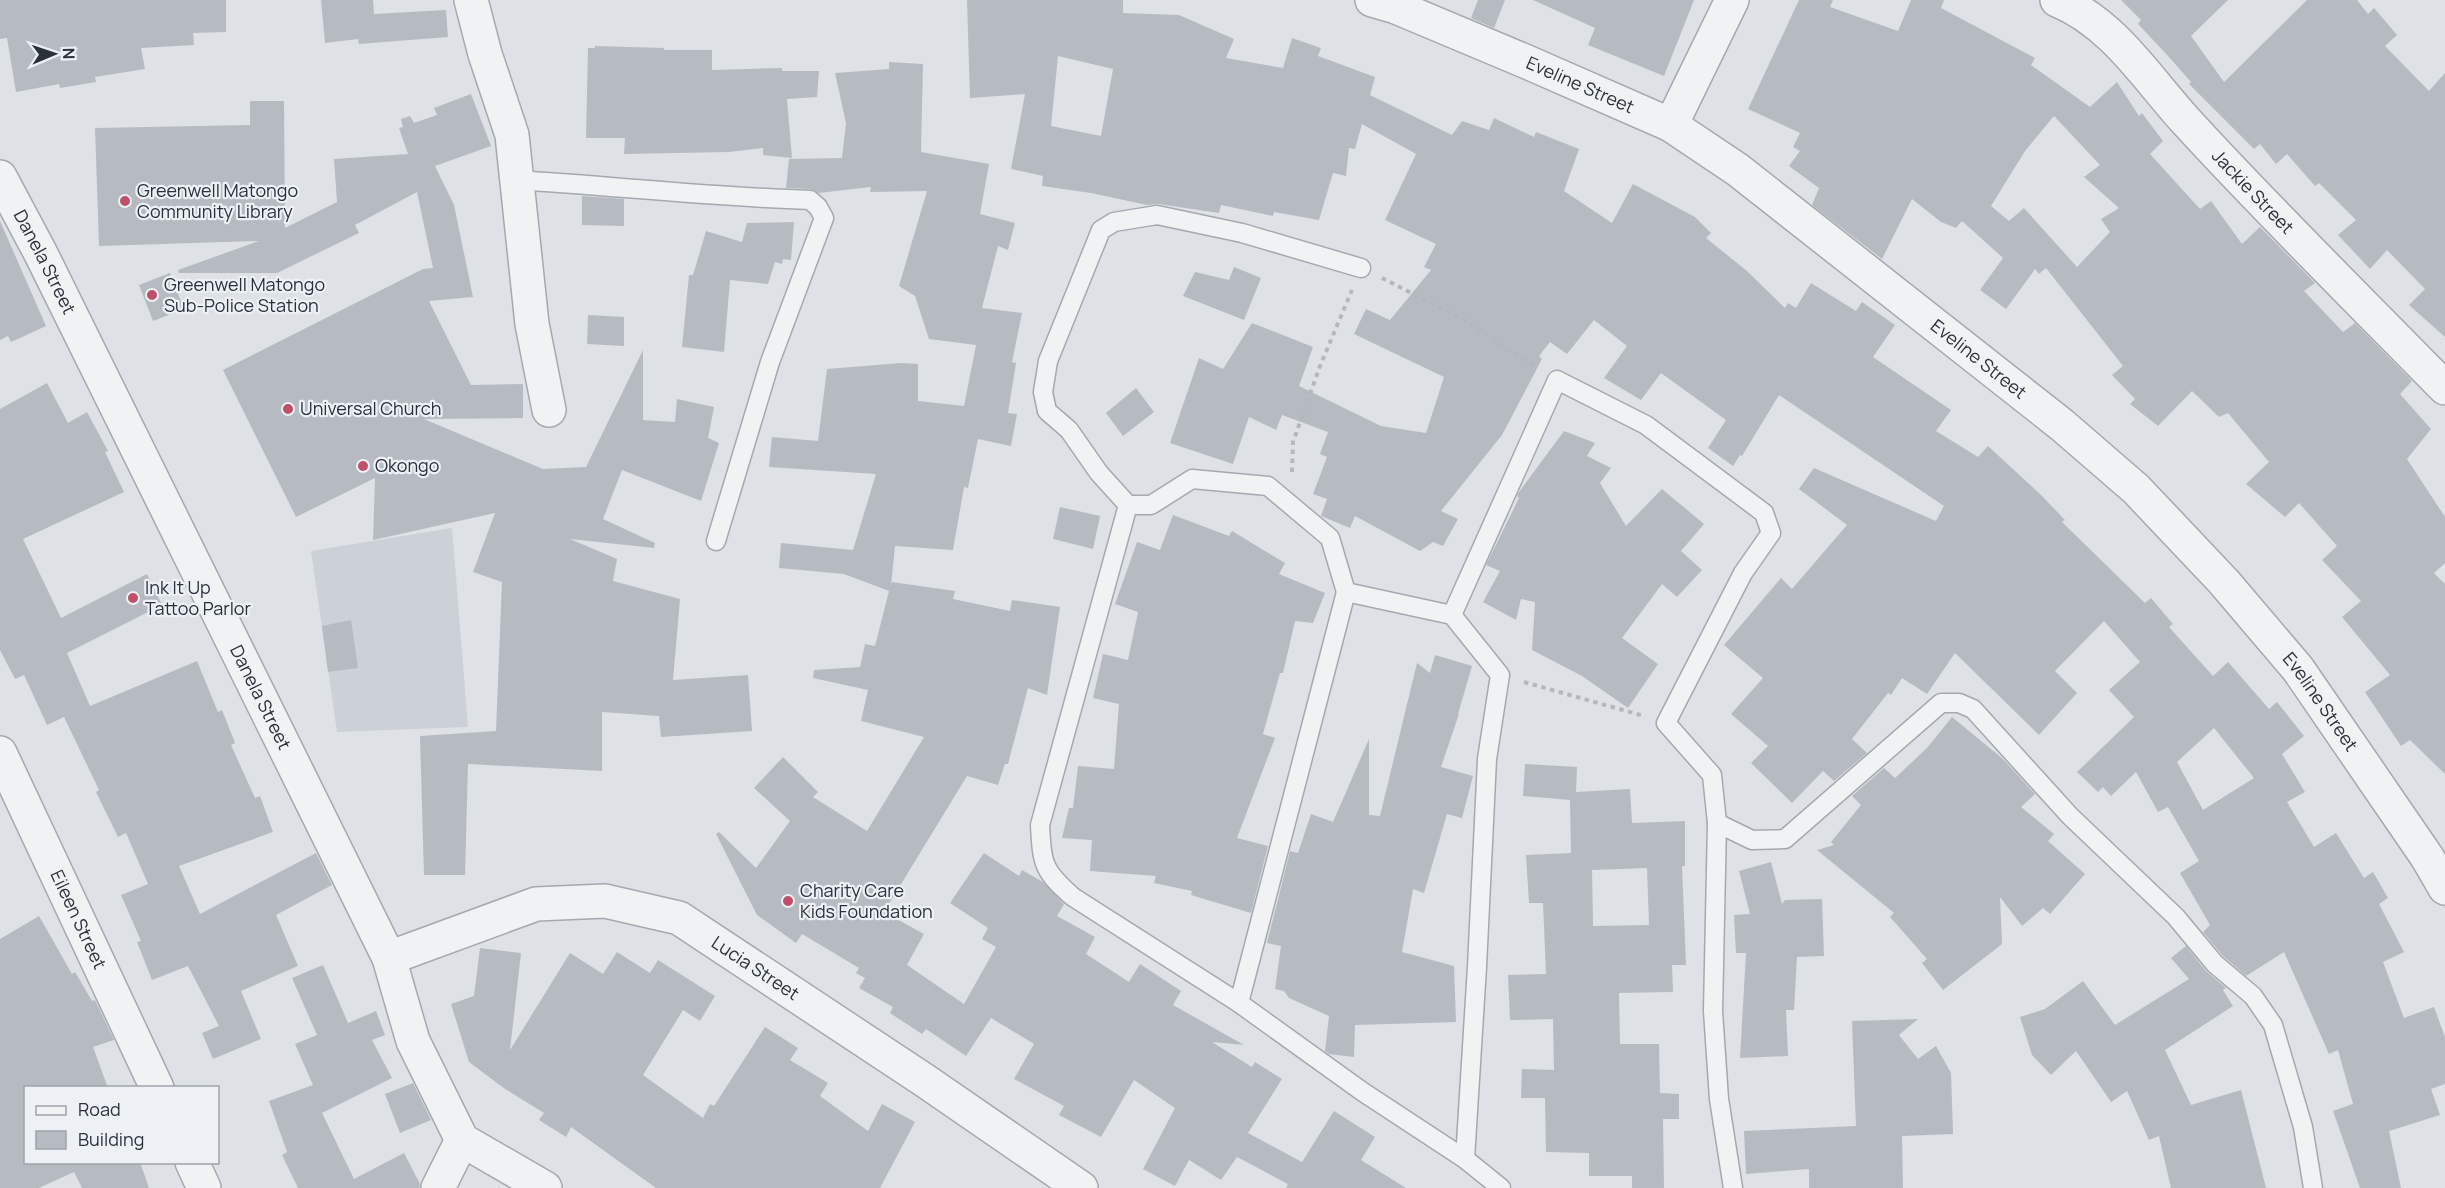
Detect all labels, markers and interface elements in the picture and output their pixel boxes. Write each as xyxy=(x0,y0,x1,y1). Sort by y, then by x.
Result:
north arrow xyxy=(24,24,84,84)
text: N xyxy=(58,47,80,60)
street label: Eveline Street xyxy=(1523,50,1638,118)
street label: Jackie Street xyxy=(2207,144,2300,239)
place label: Greenwell Matongo Community Library xyxy=(137,178,298,223)
marker: Greenwell Matongo Community Library xyxy=(118,194,132,208)
street label: Danela Street xyxy=(9,205,82,318)
place label: Greenwell Matongo Sub-Police Station xyxy=(164,272,325,317)
marker: Greenwell Matongo Sub-Police Station xyxy=(145,288,159,302)
street label: Eveline Street xyxy=(1926,313,2032,404)
place label: Universal Church xyxy=(300,396,441,420)
marker: Universal Church xyxy=(281,402,295,416)
place label: Okongo xyxy=(375,453,439,477)
marker: Okongo xyxy=(356,459,370,473)
place label: Ink It Up Tattoo Parlor xyxy=(145,575,252,620)
marker: Ink It Up Tattoo Parlor xyxy=(126,591,140,605)
street label: Danela Street xyxy=(225,641,297,754)
street label: Eveline Street xyxy=(2278,647,2364,756)
street label: Eileen Street xyxy=(45,866,112,973)
place label: Charity Care Kids Foundation xyxy=(800,878,933,923)
marker: Charity Care Kids Foundation xyxy=(781,894,795,908)
street label: Lucia Street xyxy=(707,930,804,1005)
legend xyxy=(24,1086,219,1164)
text: Road xyxy=(78,1097,121,1121)
text: Building xyxy=(78,1127,144,1151)

